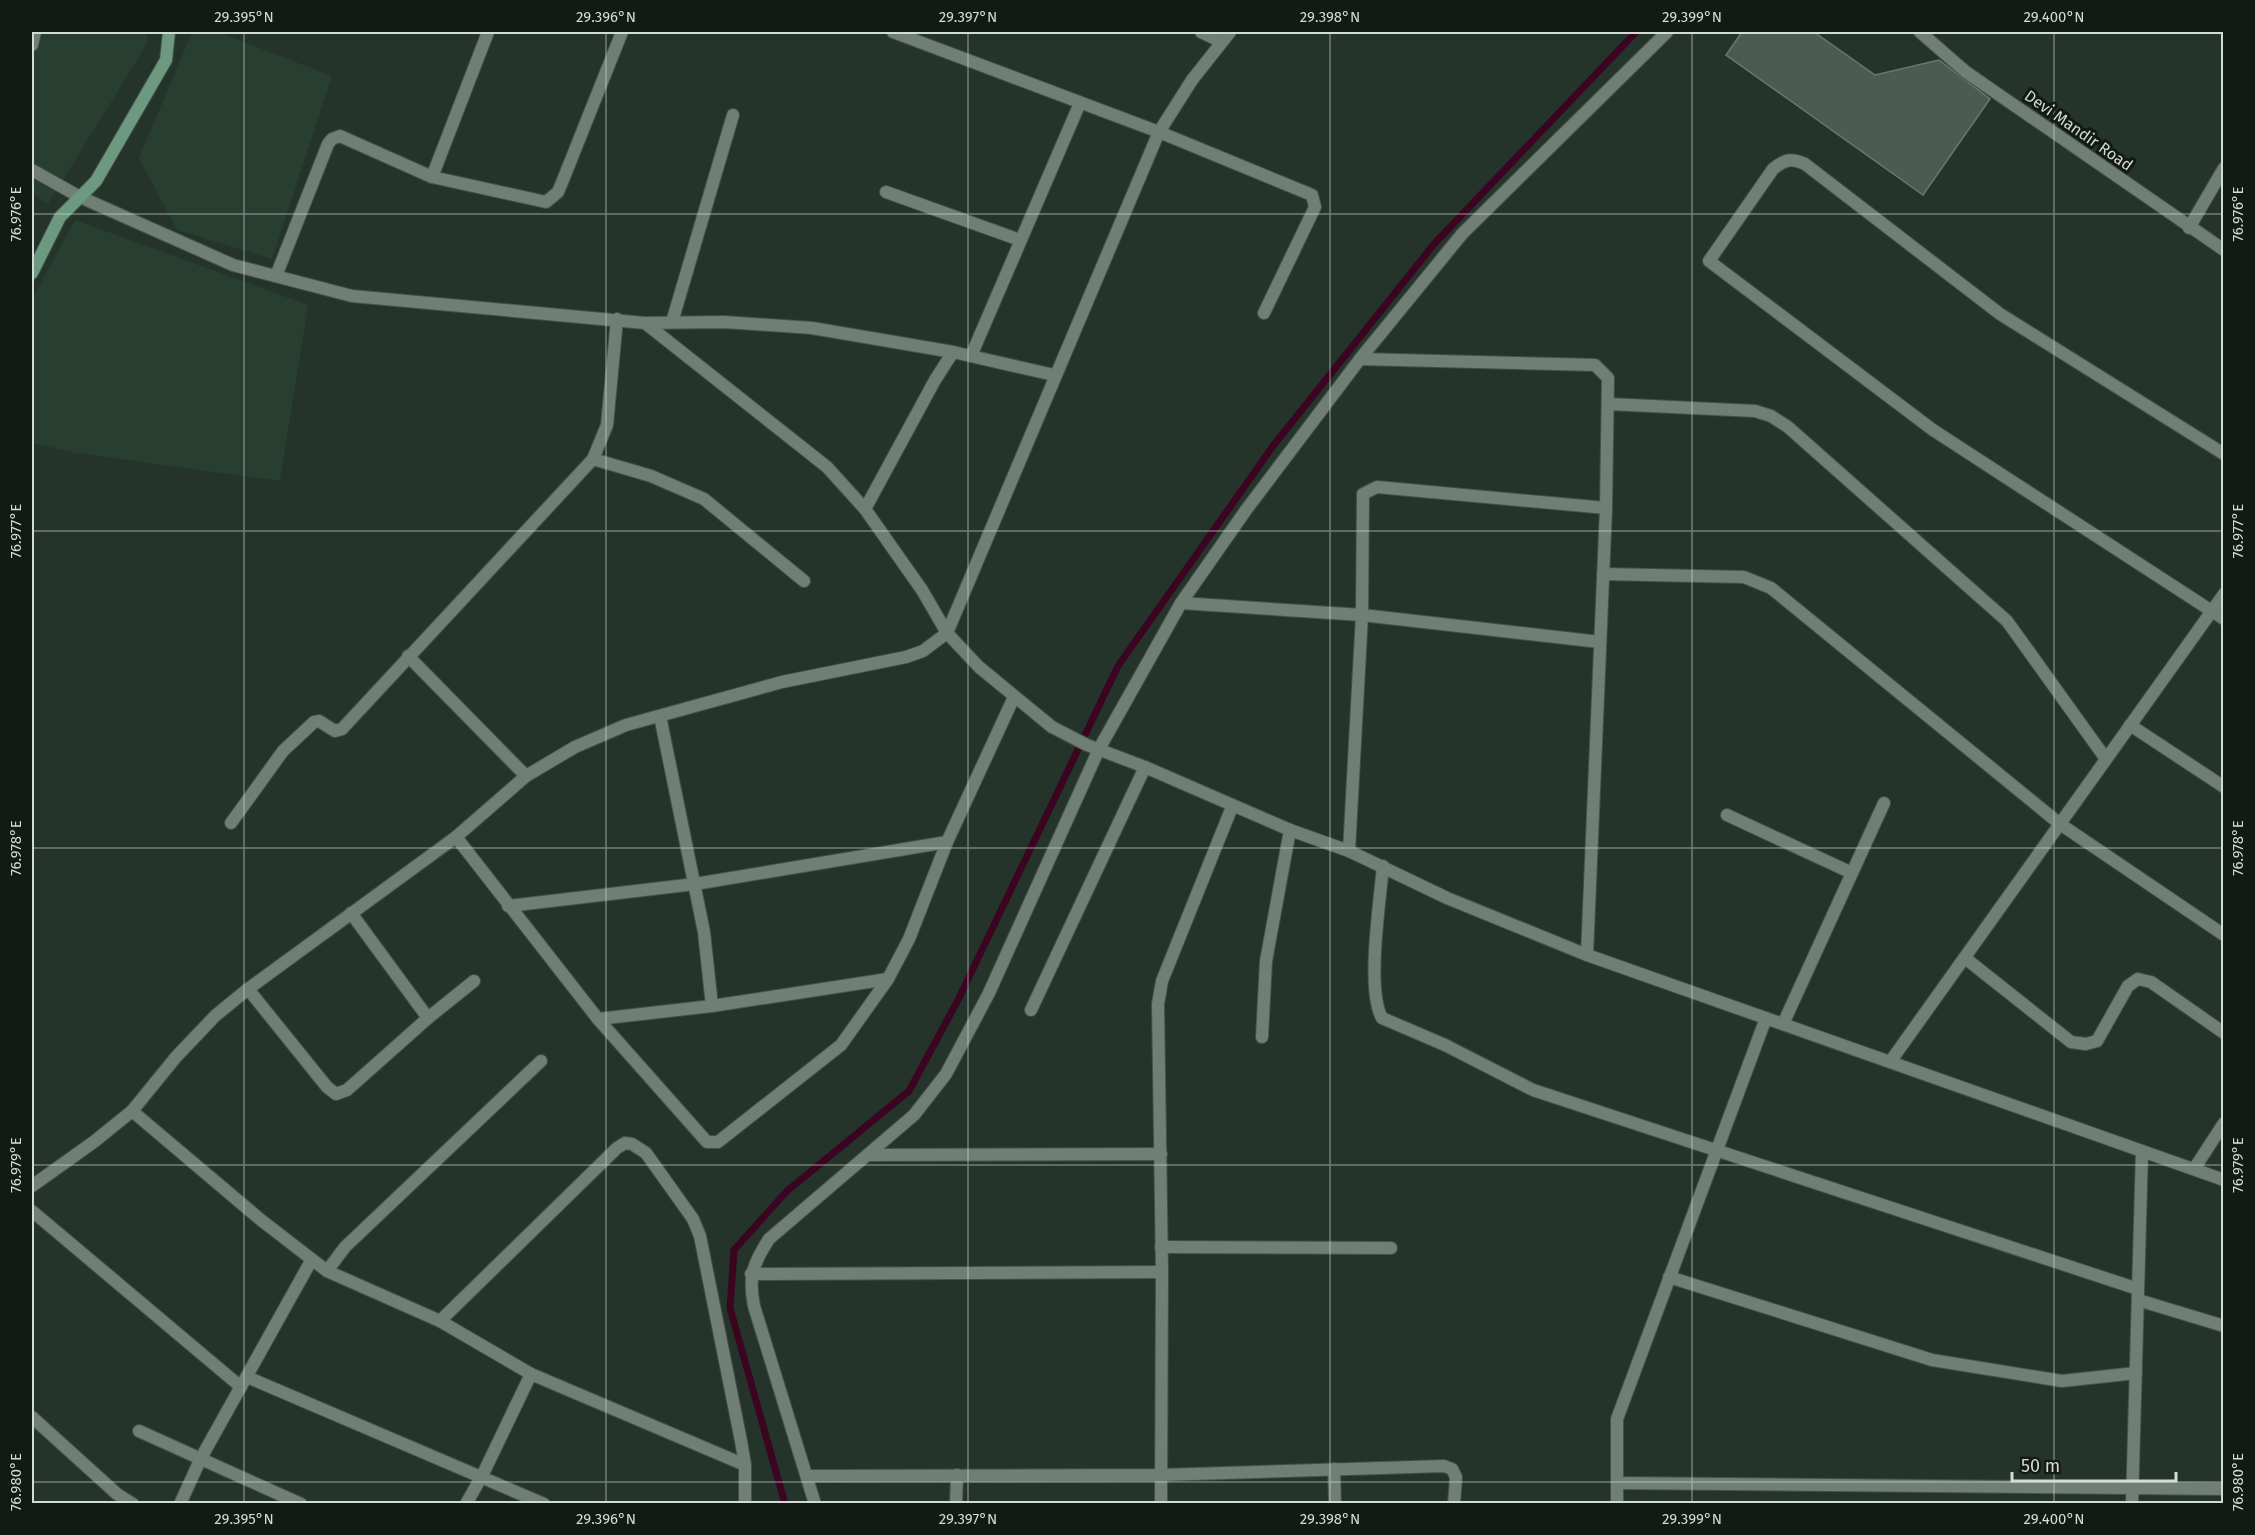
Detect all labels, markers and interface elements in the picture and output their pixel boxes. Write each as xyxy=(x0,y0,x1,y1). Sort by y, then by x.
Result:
text: 29.395°N xyxy=(214,8,274,26)
text: 29.396°N xyxy=(576,8,636,26)
text: 29.397°N xyxy=(939,8,997,26)
text: 29.398°N xyxy=(1300,8,1360,26)
text: 29.399°N xyxy=(1662,8,1722,26)
text: 29.400°N xyxy=(2023,8,2085,26)
street label: Devi Mandir Road xyxy=(2021,86,2136,175)
text: 76.976°E xyxy=(7,186,25,242)
text: 76.976°E xyxy=(2229,186,2247,242)
text: 76.977°E xyxy=(7,504,25,558)
text: 76.977°E xyxy=(2229,504,2247,558)
text: 76.978°E xyxy=(7,820,25,876)
text: 76.978°E xyxy=(2229,820,2247,876)
text: 76.979°E xyxy=(7,1137,25,1193)
text: 76.979°E xyxy=(2229,1137,2247,1193)
scale bar xyxy=(2012,1445,2176,1483)
text: 76.980°E xyxy=(7,1453,25,1511)
text: 76.980°E xyxy=(2229,1453,2247,1511)
text: 50 m xyxy=(2021,1455,2060,1477)
text: 29.395°N xyxy=(214,1510,274,1528)
text: 29.396°N xyxy=(576,1510,636,1528)
text: 29.397°N xyxy=(939,1510,997,1528)
text: 29.398°N xyxy=(1300,1510,1360,1528)
text: 29.399°N xyxy=(1662,1510,1722,1528)
text: 29.400°N xyxy=(2023,1510,2085,1528)

